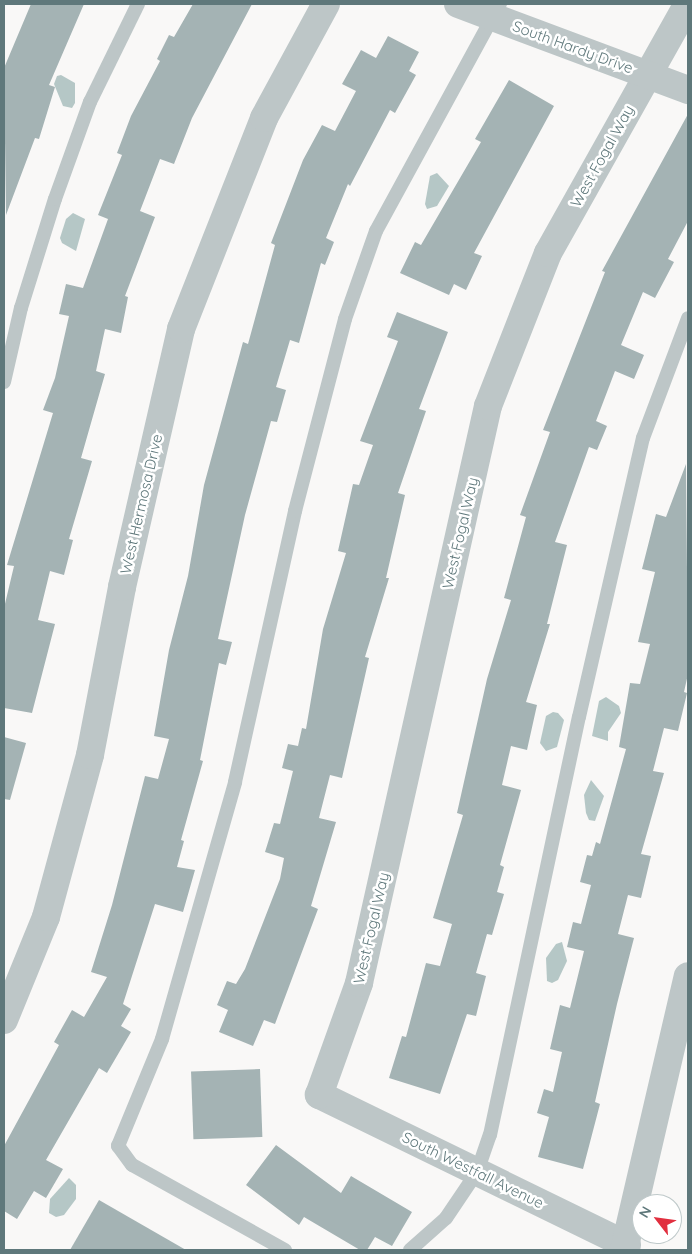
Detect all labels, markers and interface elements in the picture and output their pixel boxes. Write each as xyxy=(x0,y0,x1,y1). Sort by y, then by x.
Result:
street label: South Hardy Drive xyxy=(510,17,636,77)
street label: West Fogal Way xyxy=(566,102,638,210)
street label: West Hermosa Drive xyxy=(116,432,166,576)
street label: West Fogal Way xyxy=(438,475,482,591)
street label: West Fogal Way xyxy=(349,870,393,986)
street label: South Westfall Avenue xyxy=(399,1128,547,1212)
north arrow xyxy=(632,1194,682,1244)
text: N xyxy=(635,1203,655,1221)

